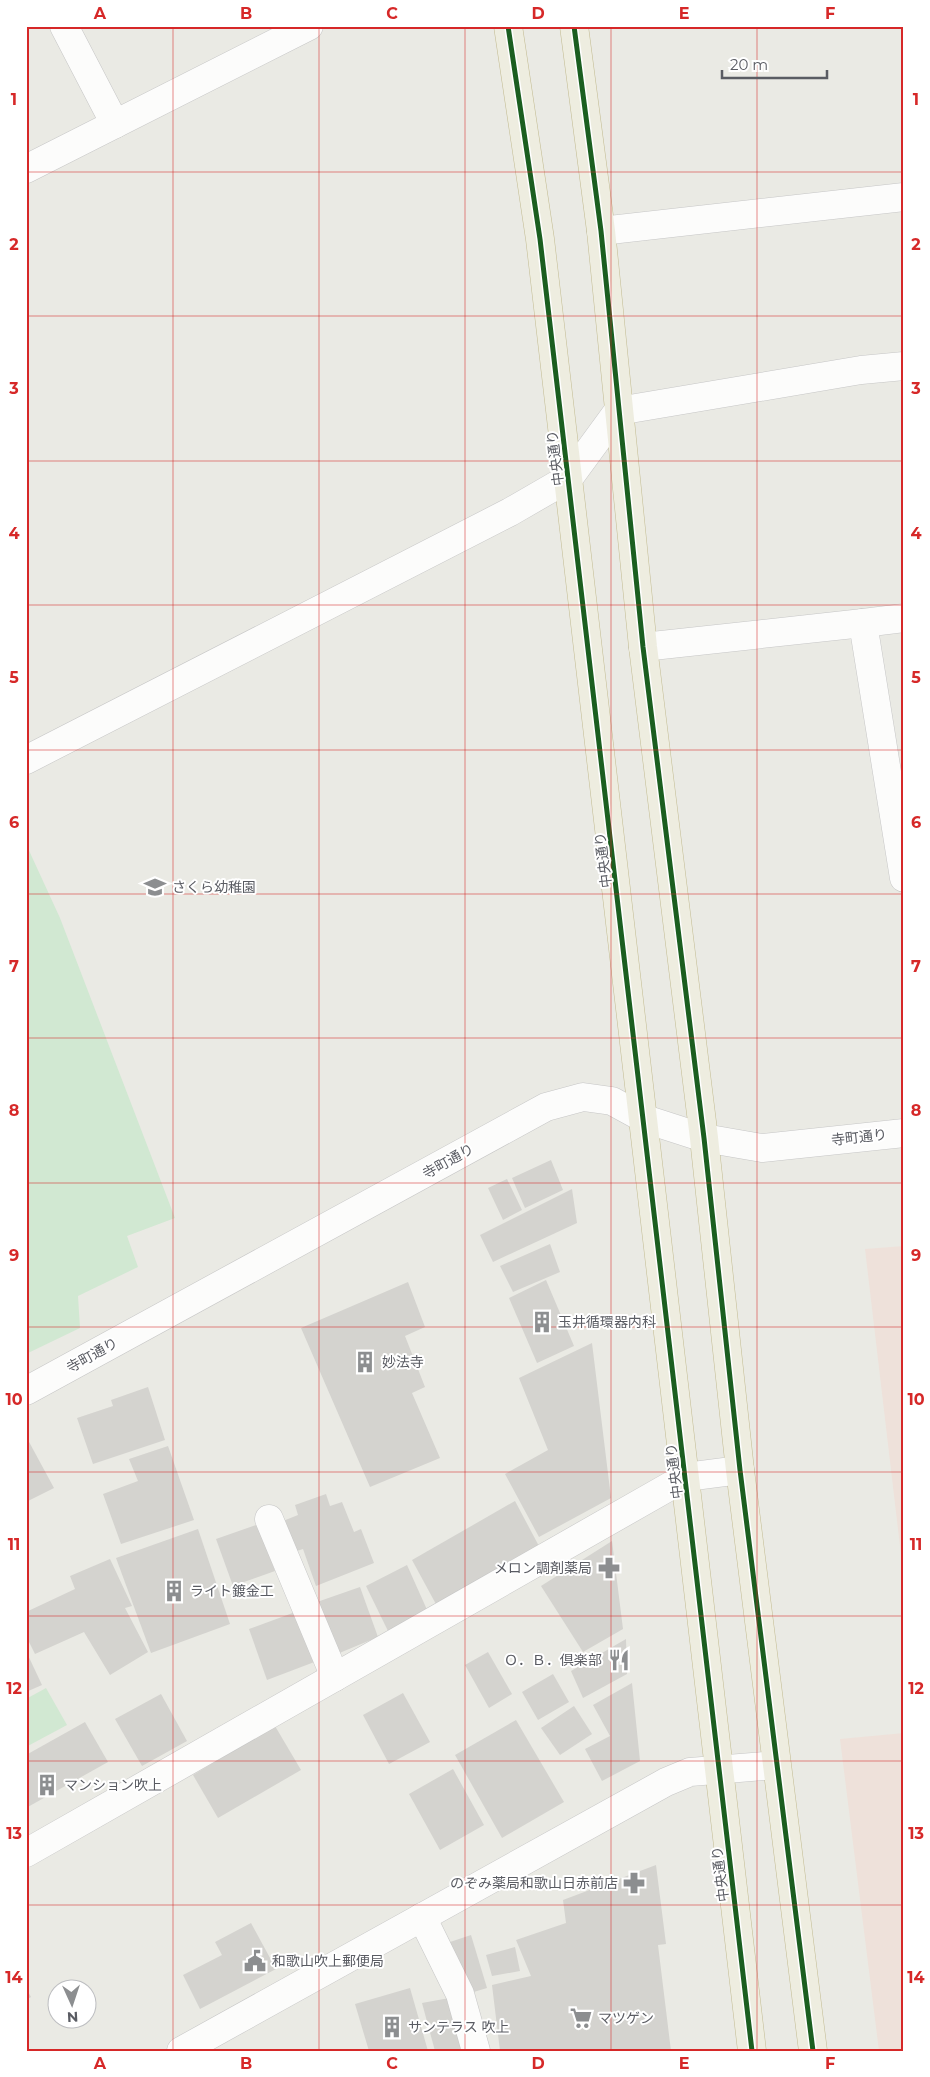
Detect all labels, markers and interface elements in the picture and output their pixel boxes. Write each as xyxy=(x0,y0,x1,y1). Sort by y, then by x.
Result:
text: A xyxy=(93,4,107,23)
text: B xyxy=(240,4,252,23)
text: C xyxy=(386,4,398,23)
text: D xyxy=(531,4,545,23)
text: E xyxy=(679,4,689,23)
text: F xyxy=(825,4,835,23)
scale bar xyxy=(722,48,828,80)
text: 20 m xyxy=(730,55,768,74)
text: 1 xyxy=(11,90,17,109)
text: 1 xyxy=(913,90,919,109)
text: 2 xyxy=(9,235,19,254)
text: 2 xyxy=(911,235,921,254)
text: 3 xyxy=(8,379,19,398)
text: 3 xyxy=(910,379,921,398)
street label: 中央通り xyxy=(543,429,567,487)
text: 4 xyxy=(8,524,20,543)
text: 4 xyxy=(910,524,922,543)
text: 5 xyxy=(9,668,19,687)
text: 5 xyxy=(911,668,921,687)
text: 6 xyxy=(9,813,19,832)
text: 6 xyxy=(911,813,921,832)
street label: 中央通り xyxy=(591,831,615,889)
school or university icon: さくら幼稚園 xyxy=(142,874,168,900)
place label: さくら幼稚園 xyxy=(172,878,256,896)
text: 7 xyxy=(9,957,19,976)
text: 7 xyxy=(911,957,921,976)
text: 8 xyxy=(9,1101,19,1120)
text: 8 xyxy=(911,1101,921,1120)
street label: 寺町通り xyxy=(830,1125,888,1149)
street label: 寺町通り xyxy=(419,1140,477,1182)
text: 9 xyxy=(9,1246,19,1265)
text: 9 xyxy=(911,1246,921,1265)
building icon: 玉井循環器内科 xyxy=(529,1309,555,1335)
place label: 玉井循環器内科 xyxy=(558,1313,656,1331)
street label: 寺町通り xyxy=(63,1334,121,1376)
building icon: 妙法寺 xyxy=(352,1349,378,1375)
place label: 妙法寺 xyxy=(382,1353,424,1371)
text: 10 xyxy=(5,1390,23,1409)
text: 10 xyxy=(907,1390,925,1409)
street label: 中央通り xyxy=(662,1442,686,1500)
text: 11 xyxy=(8,1535,20,1554)
text: 11 xyxy=(910,1535,922,1554)
pharmacy icon: メロン調剤薬局 xyxy=(596,1555,622,1581)
place label: メロン調剤薬局 xyxy=(494,1559,592,1577)
building icon: ライト鍍金工 xyxy=(161,1578,187,1604)
place label: ライト鍍金工 xyxy=(190,1582,274,1600)
restaurant icon: Ｏ．Ｂ．倶楽部 xyxy=(606,1647,632,1673)
place label: Ｏ．Ｂ．倶楽部 xyxy=(504,1651,602,1669)
text: 12 xyxy=(6,1679,22,1698)
text: 12 xyxy=(908,1679,924,1698)
building icon: マンション吹上 xyxy=(34,1772,60,1798)
place label: マンション吹上 xyxy=(64,1776,162,1794)
text: 13 xyxy=(6,1824,22,1843)
text: 13 xyxy=(908,1824,924,1843)
street label: 中央通り xyxy=(708,1845,732,1903)
pharmacy icon: のぞみ薬局和歌山日赤前店 xyxy=(621,1870,647,1896)
place label: のぞみ薬局和歌山日赤前店 xyxy=(450,1874,618,1892)
public building icon: 和歌山吹上郵便局 xyxy=(242,1948,268,1974)
place label: 和歌山吹上郵便局 xyxy=(272,1952,384,1970)
text: 14 xyxy=(5,1968,23,1987)
text: 14 xyxy=(907,1968,925,1987)
north arrow xyxy=(48,1980,98,2030)
supermarket icon: マツゲン xyxy=(568,2005,594,2031)
text: N xyxy=(67,2008,79,2026)
place label: マツゲン xyxy=(598,2009,654,2027)
building icon: サンテラス 吹上 xyxy=(379,2014,405,2040)
place label: サンテラス 吹上 xyxy=(408,2018,509,2036)
text: A xyxy=(93,2054,107,2073)
text: B xyxy=(240,2054,252,2073)
text: C xyxy=(386,2054,398,2073)
text: D xyxy=(531,2054,545,2073)
text: E xyxy=(679,2054,689,2073)
text: F xyxy=(825,2054,835,2073)

